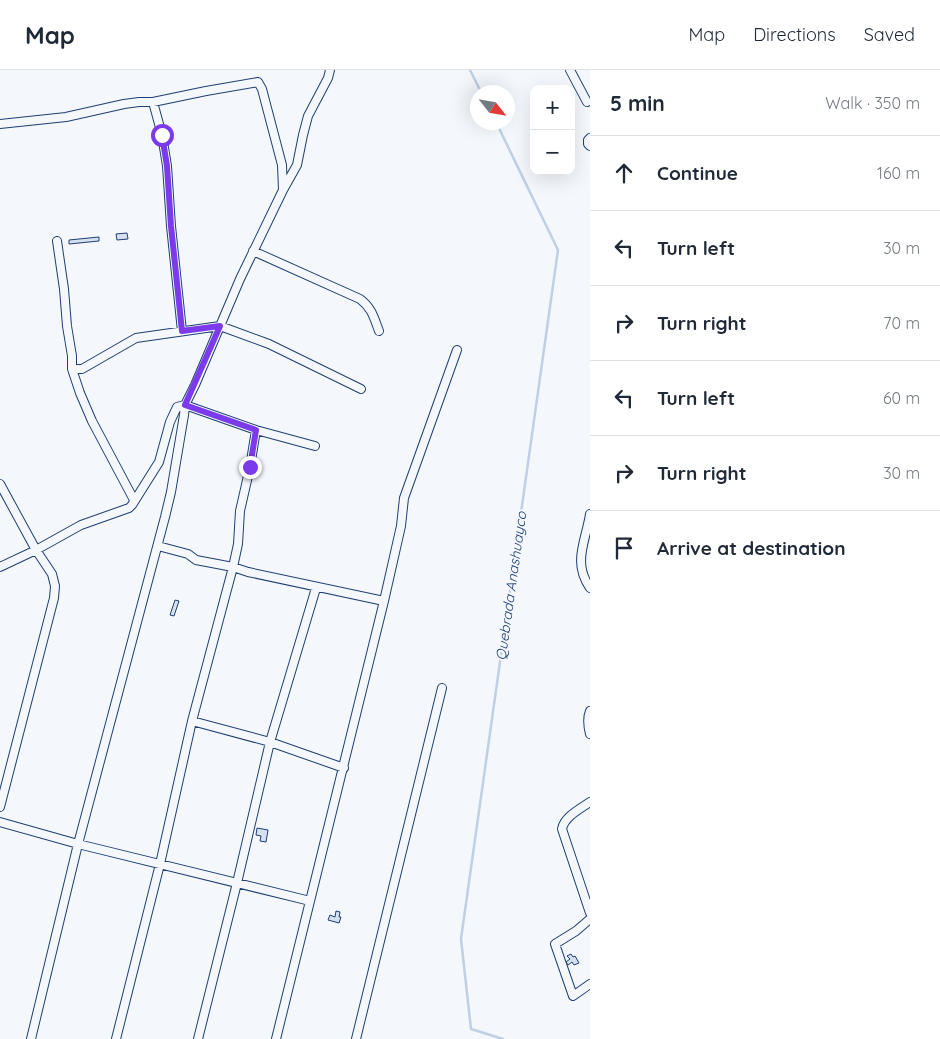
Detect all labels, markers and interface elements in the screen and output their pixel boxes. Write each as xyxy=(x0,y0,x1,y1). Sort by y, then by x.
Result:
text: Map xyxy=(25,20,75,50)
text: Map xyxy=(688,23,725,46)
text: Directions xyxy=(753,23,836,46)
text: Saved xyxy=(864,23,915,46)
north arrow xyxy=(470,85,515,130)
map controls xyxy=(530,85,575,175)
button: + xyxy=(530,85,575,130)
text: 5 min xyxy=(610,90,665,116)
text: Walk · 350 m xyxy=(825,93,920,113)
route start xyxy=(151,124,174,147)
button: − xyxy=(530,130,575,175)
icon: ahead xyxy=(610,159,638,187)
text: Continue xyxy=(657,161,738,185)
text: 160 m xyxy=(877,163,920,183)
icon: left xyxy=(610,234,638,262)
text: Turn left xyxy=(657,236,735,260)
text: 30 m xyxy=(883,238,920,258)
icon: right xyxy=(610,309,638,337)
text: Turn right xyxy=(657,311,746,335)
text: 70 m xyxy=(883,313,920,333)
icon: left xyxy=(610,384,638,412)
text: Turn left xyxy=(657,386,735,410)
text: 60 m xyxy=(883,388,920,408)
route end xyxy=(239,456,262,479)
icon: right xyxy=(610,459,638,487)
text: Turn right xyxy=(657,461,746,485)
text: 30 m xyxy=(883,463,920,483)
water label: Quebrada Anashuayco xyxy=(492,510,530,661)
icon: arrive xyxy=(610,534,638,562)
text: Arrive at destination xyxy=(657,536,846,560)

